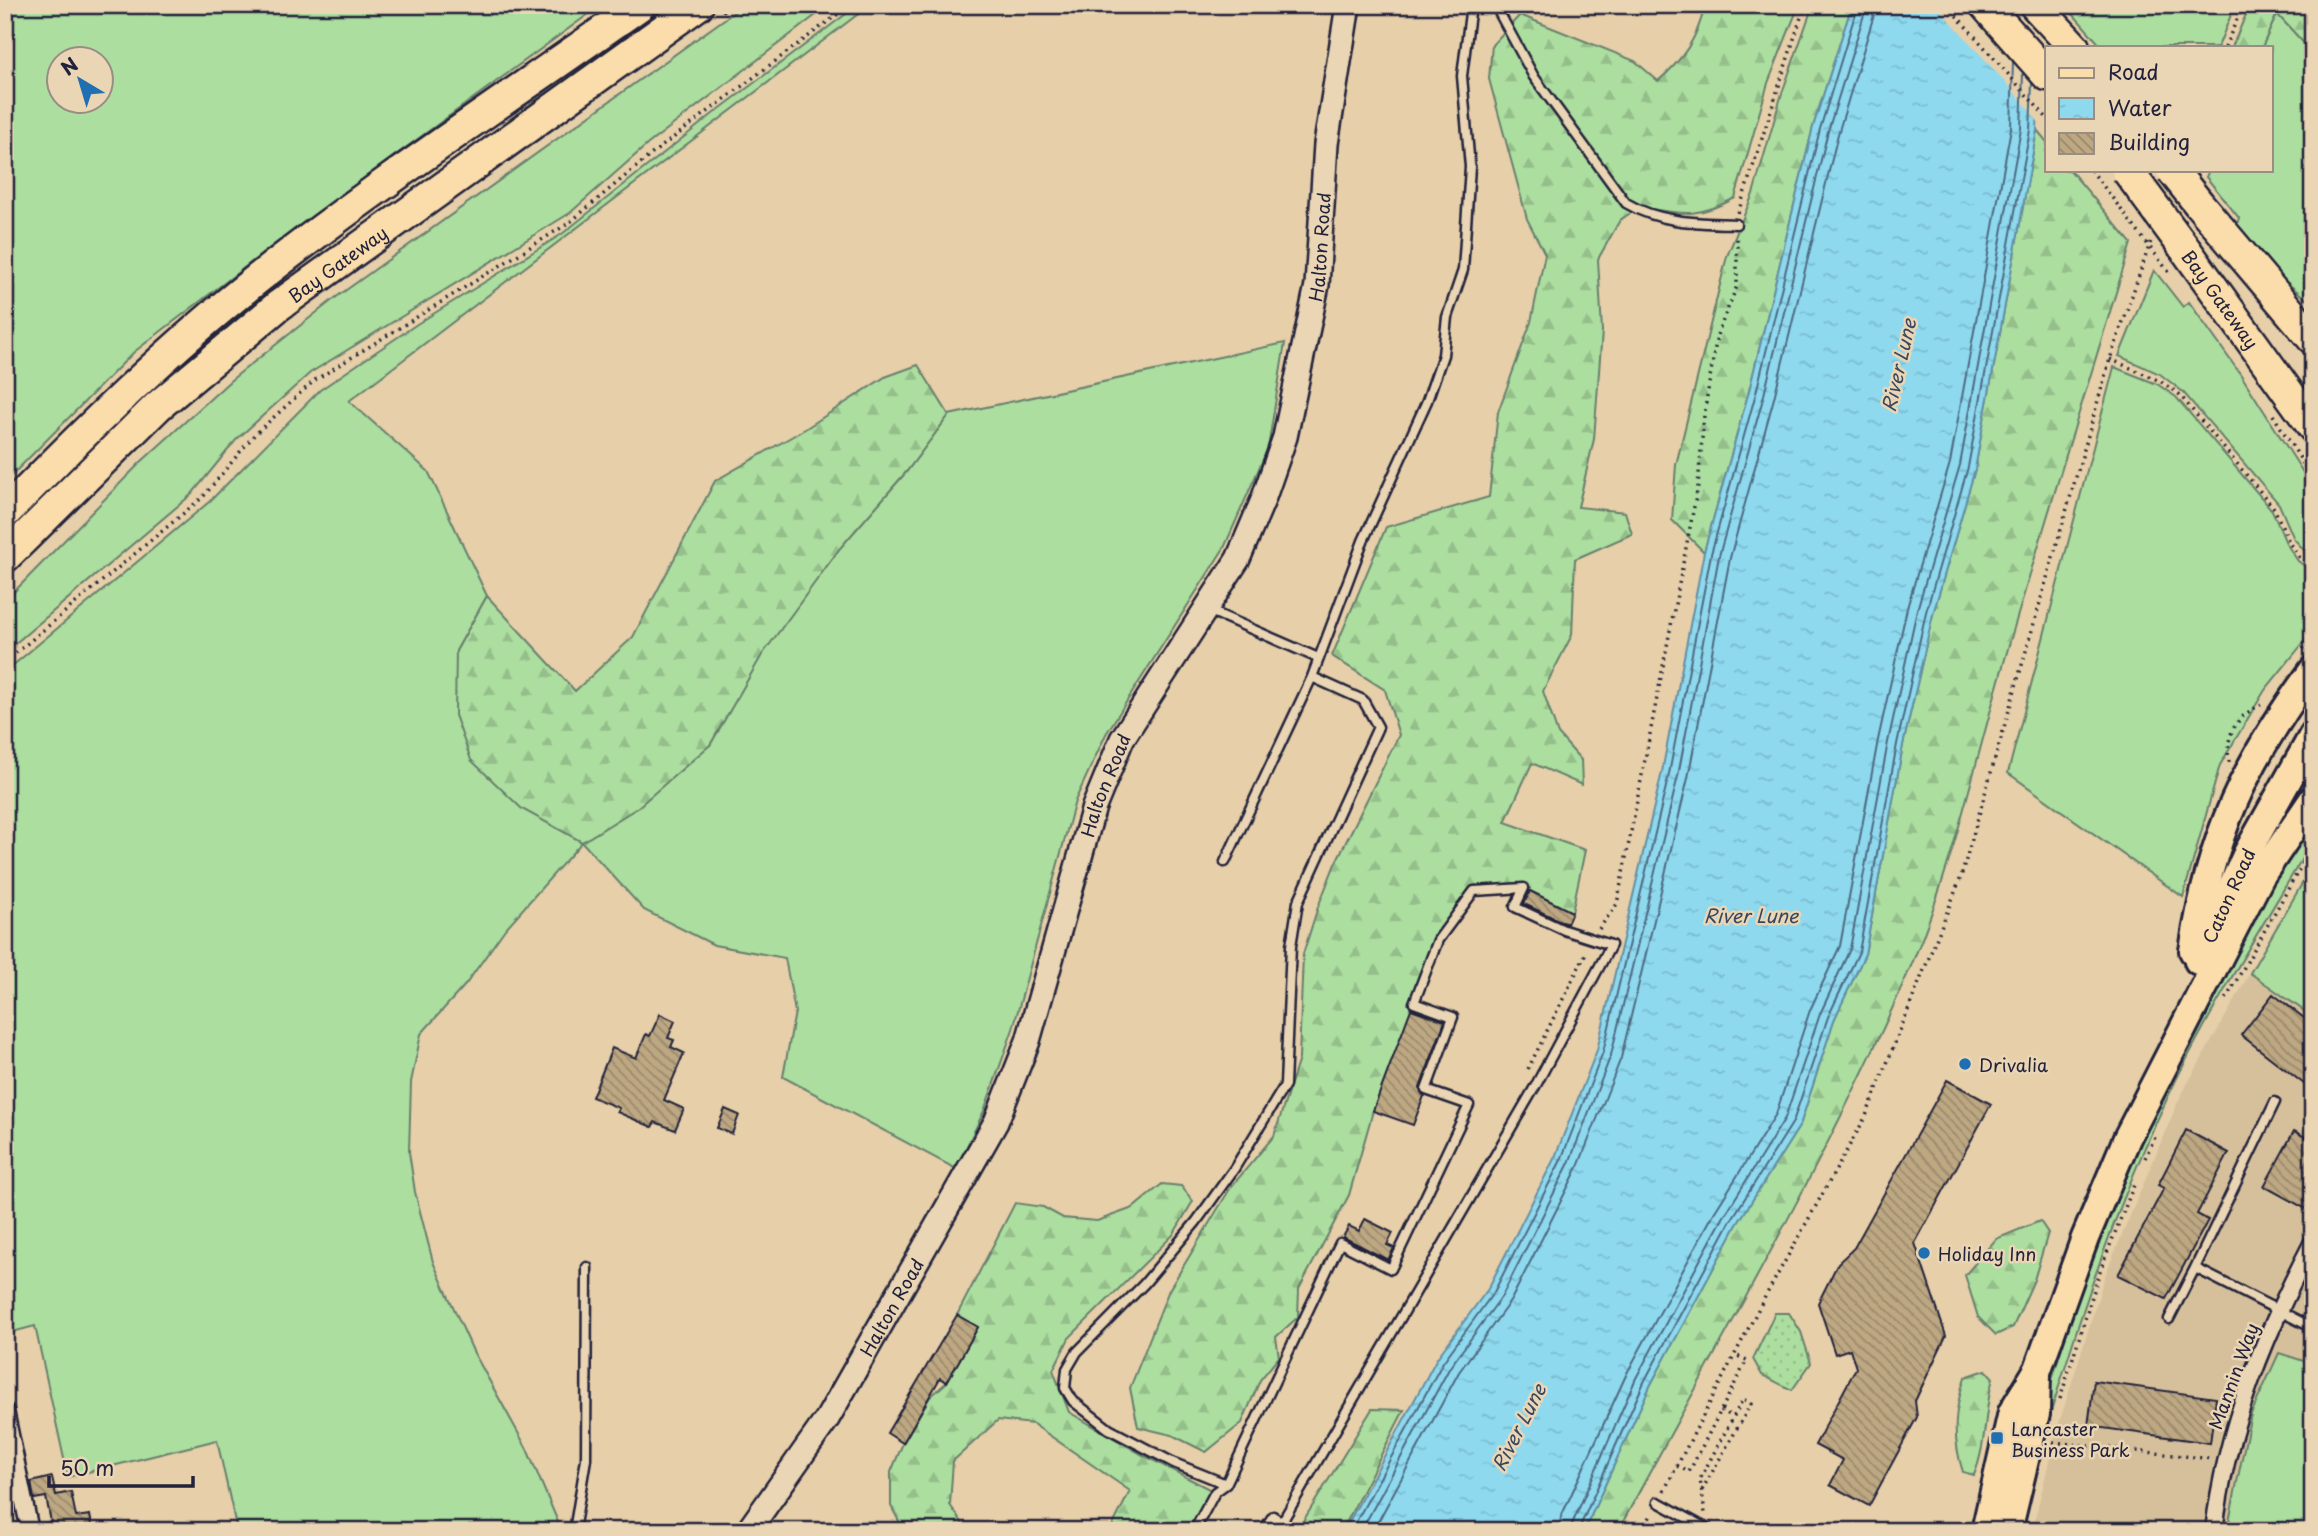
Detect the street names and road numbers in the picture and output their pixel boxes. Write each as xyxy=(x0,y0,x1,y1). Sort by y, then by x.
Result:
street label: Halton Road xyxy=(1300,192,1336,304)
street label: Bay Gateway xyxy=(282,219,392,308)
street label: Bay Gateway xyxy=(2176,244,2266,354)
street label: Halton Road xyxy=(1073,729,1136,840)
street label: Caton Road xyxy=(2194,844,2261,947)
street label: Halton Road xyxy=(852,1253,929,1361)
street label: Mannin Way xyxy=(2201,1319,2265,1433)

